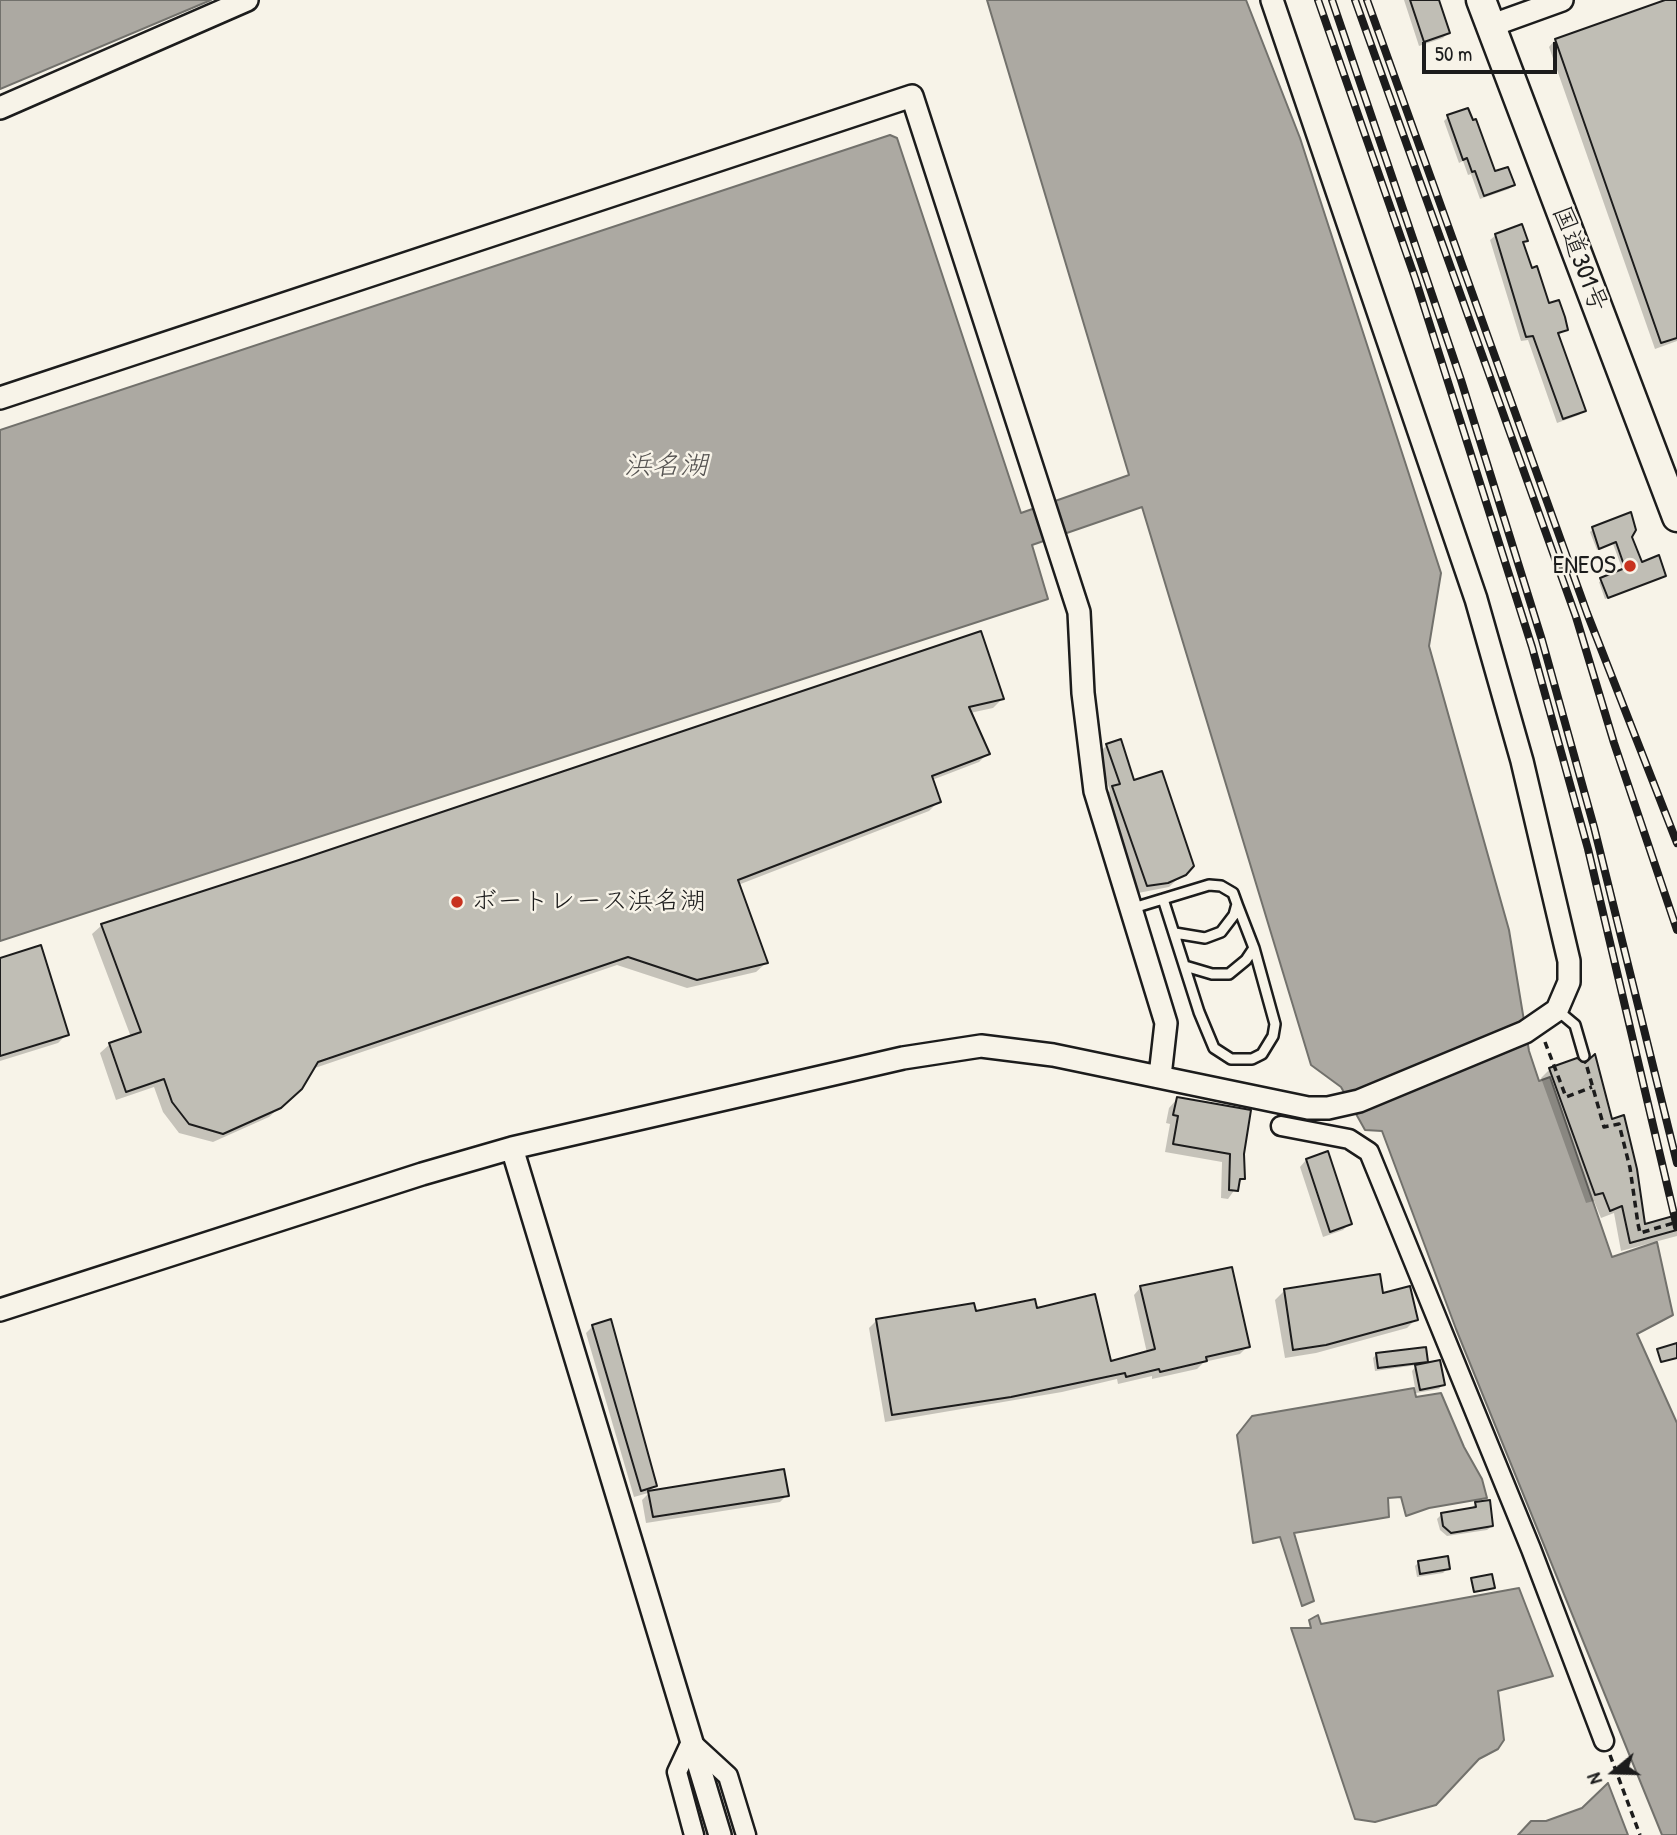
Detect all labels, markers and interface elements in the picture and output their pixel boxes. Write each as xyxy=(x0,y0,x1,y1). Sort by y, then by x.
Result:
scale bar xyxy=(1425,28,1560,72)
text: 50 m xyxy=(1435,39,1472,68)
street label: 国道301号 xyxy=(1545,202,1613,316)
water label: 浜名湖 xyxy=(624,450,708,484)
place label: ENEOS xyxy=(1553,550,1616,582)
marker: ENEOS xyxy=(1622,558,1638,574)
place label: ボートレース浜名湖 xyxy=(471,886,706,918)
marker: ボートレース浜名湖 xyxy=(449,894,465,910)
north arrow xyxy=(1579,1737,1649,1807)
text: N xyxy=(1580,1770,1608,1788)

